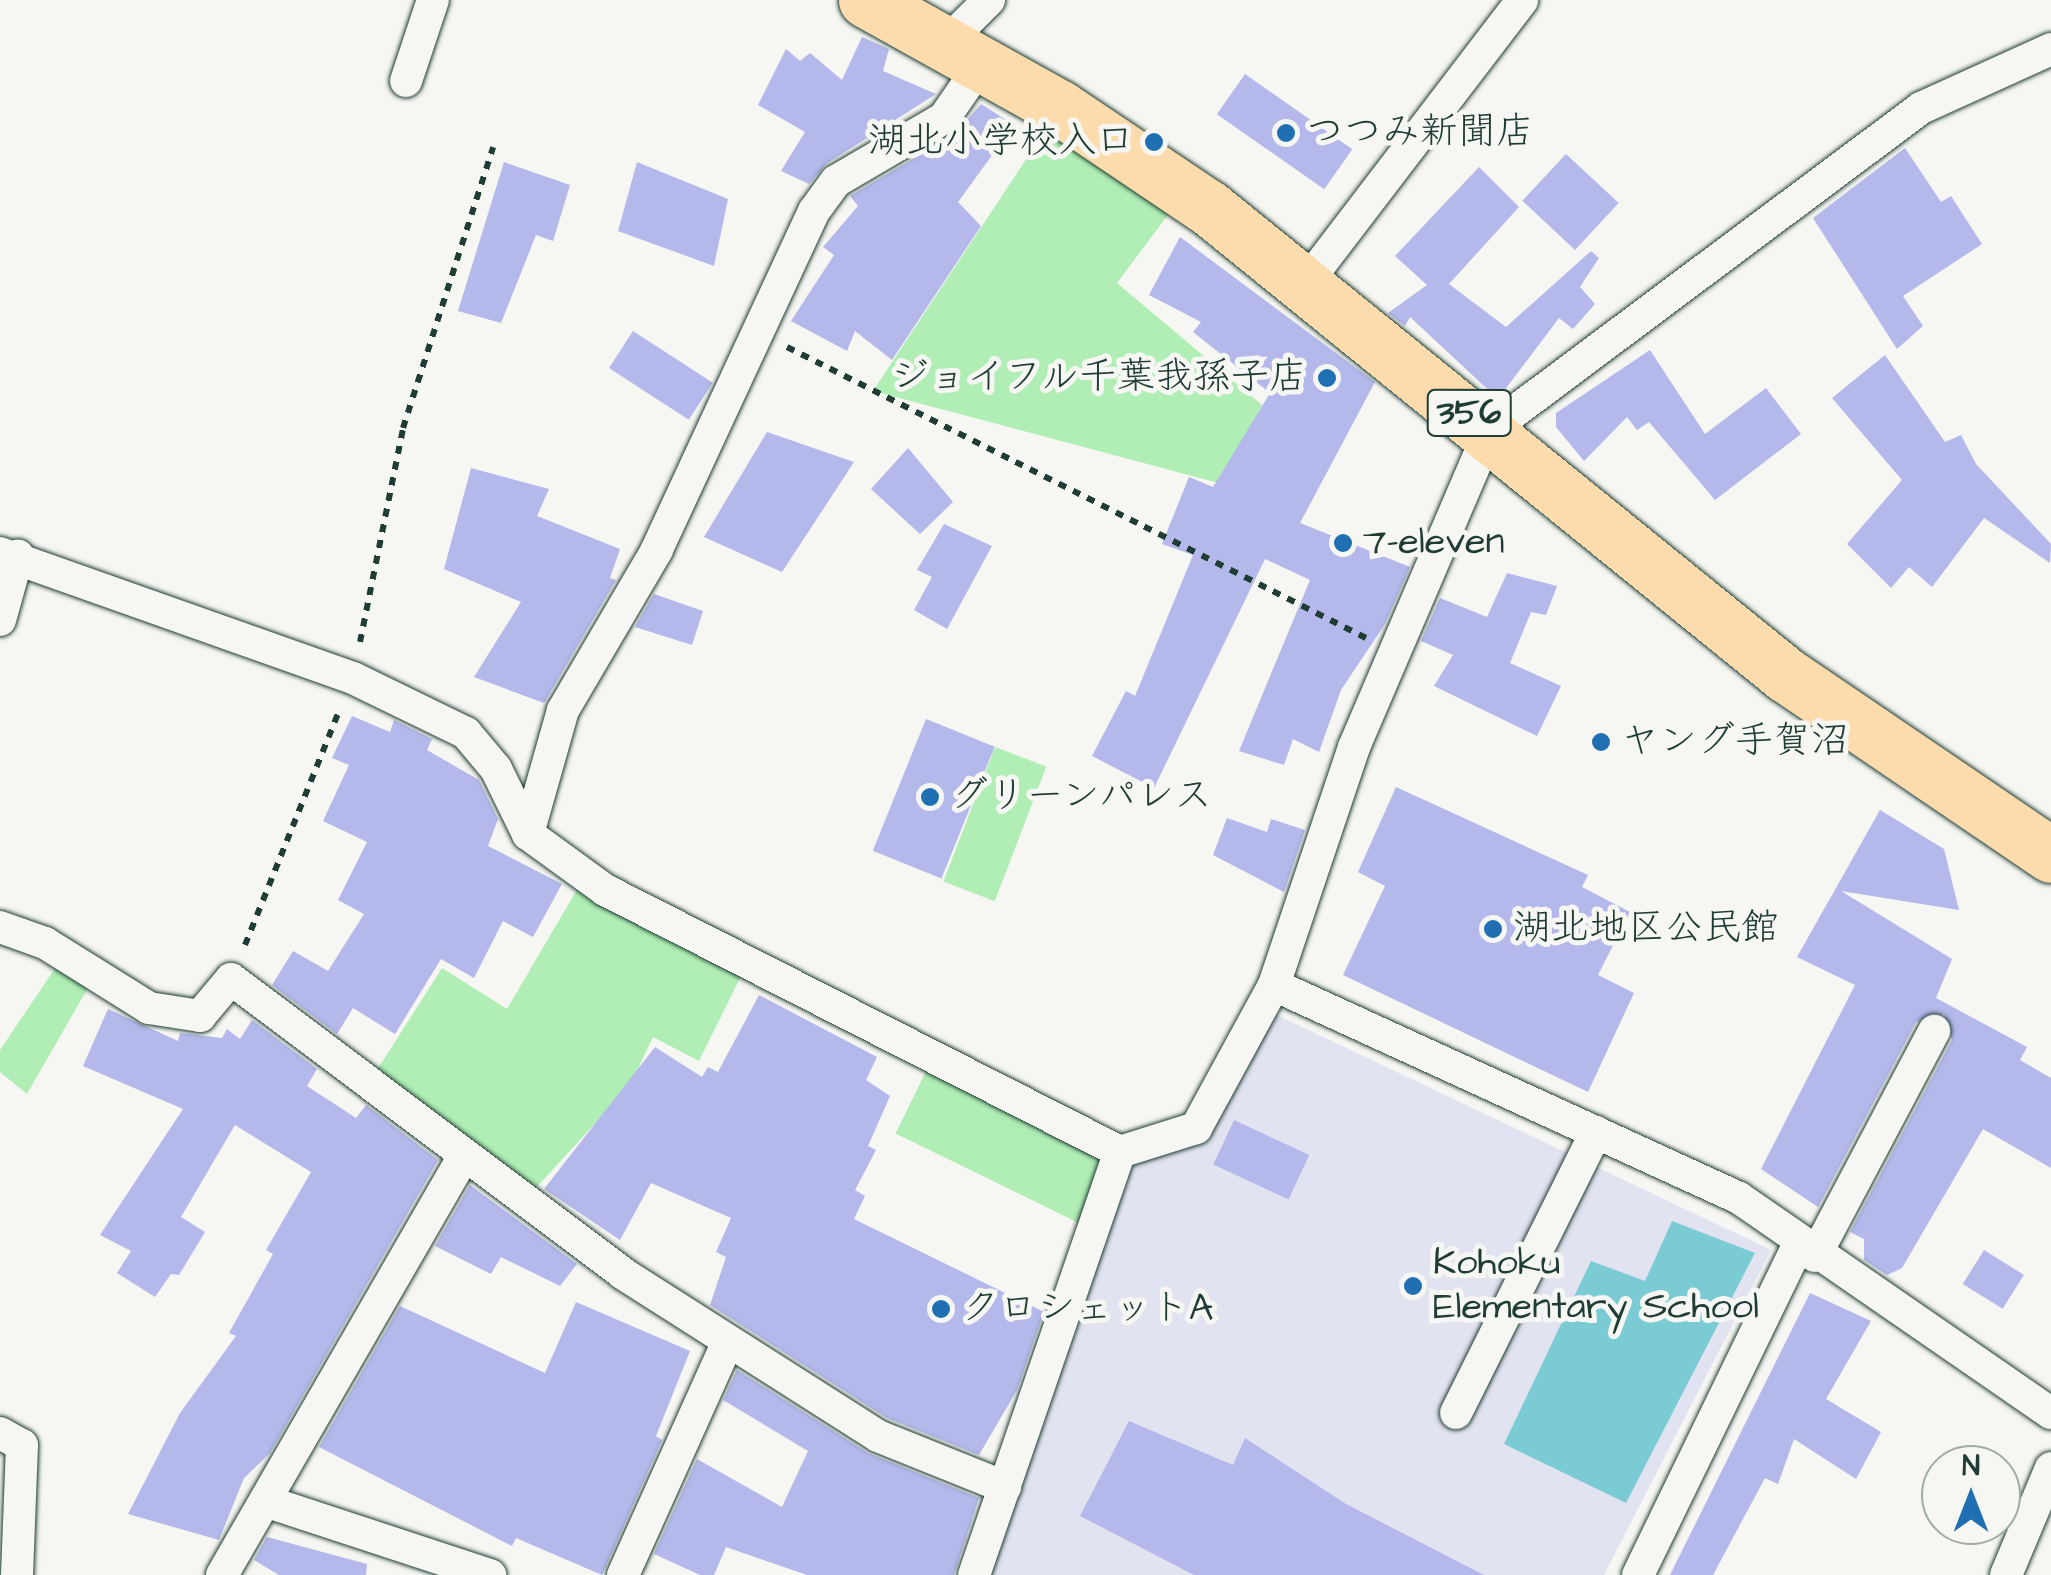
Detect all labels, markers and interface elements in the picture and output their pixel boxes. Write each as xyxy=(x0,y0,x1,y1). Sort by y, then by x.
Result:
place label: つつみ新聞店 xyxy=(1306,110,1534,156)
place label: 湖北小学校入口 xyxy=(868,119,1134,165)
marker: つつみ新聞店 xyxy=(1275,122,1297,144)
marker: 湖北小学校入口 xyxy=(1143,131,1165,153)
place label: ジョイフル千葉我孫子店 xyxy=(889,355,1307,401)
marker: ジョイフル千葉我孫子店 xyxy=(1316,367,1338,389)
road number: 356 xyxy=(1426,383,1512,443)
place label: 7-eleven xyxy=(1363,520,1505,566)
marker: 7-eleven xyxy=(1332,532,1354,554)
place label: ヤング手賀沼 xyxy=(1621,719,1849,765)
marker: ヤング手賀沼 xyxy=(1590,731,1612,753)
place label: グリーンパレス xyxy=(950,774,1216,820)
marker: グリーンパレス xyxy=(919,786,941,808)
place label: 湖北地区公民館 xyxy=(1513,906,1779,952)
marker: 湖北地区公民館 xyxy=(1482,918,1504,940)
place label: Kohoku Elementary School xyxy=(1433,1241,1759,1330)
marker: Kohoku Elementary School xyxy=(1402,1275,1424,1297)
place label: クロシェットA xyxy=(961,1286,1213,1332)
marker: クロシェットA xyxy=(930,1298,952,1320)
north arrow xyxy=(1921,1445,2021,1545)
text: N xyxy=(1962,1447,1980,1486)

